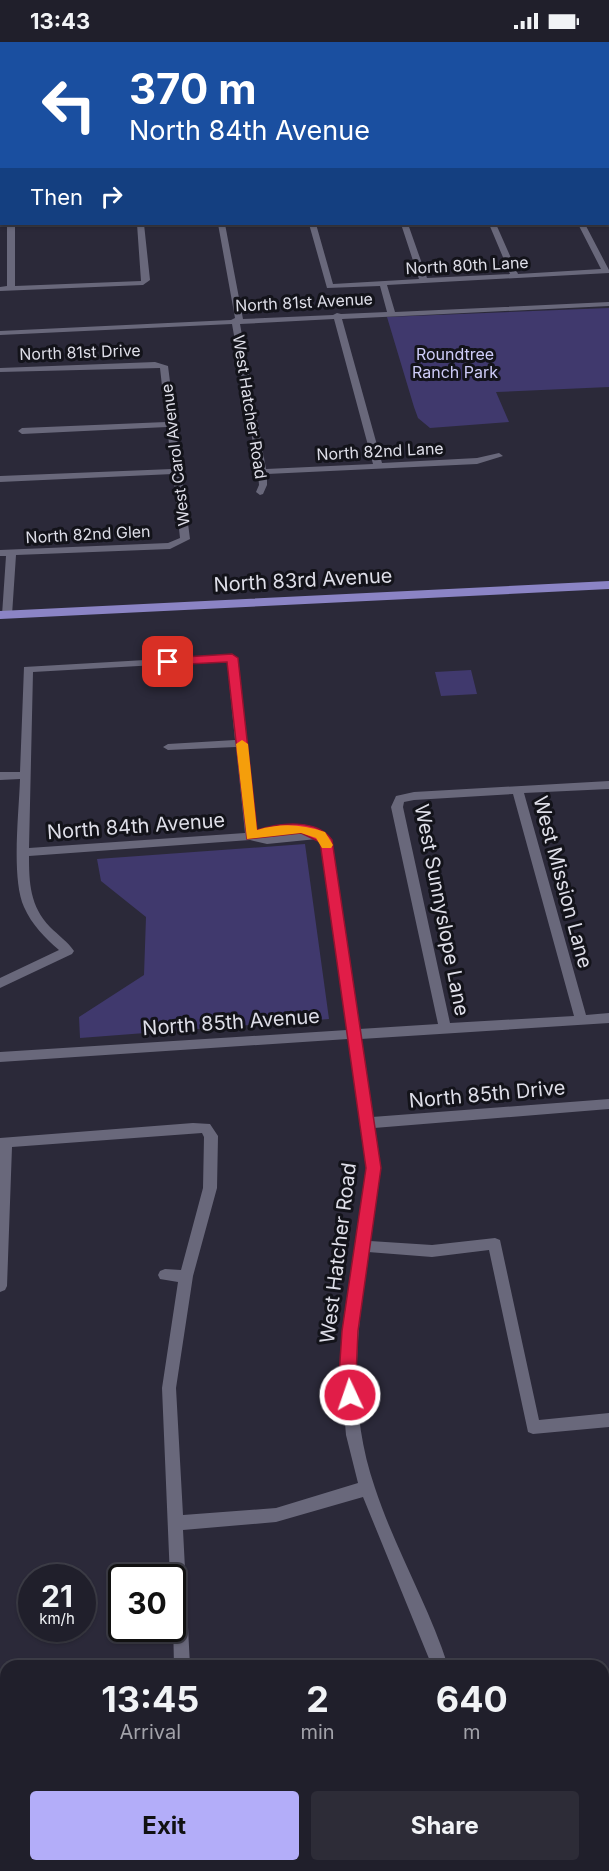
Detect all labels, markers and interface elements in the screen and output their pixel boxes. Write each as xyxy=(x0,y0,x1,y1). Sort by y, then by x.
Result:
text: 13:43 xyxy=(30,8,90,34)
text: 370 m xyxy=(129,63,256,114)
icon: left xyxy=(30,66,108,144)
text: North 84th Avenue xyxy=(129,114,370,147)
icon: right xyxy=(95,180,128,213)
text: Then xyxy=(30,184,83,210)
street label: North 80th Lane xyxy=(405,252,529,278)
street label: North 81st Avenue xyxy=(235,288,373,316)
street label: West Hatcher Road xyxy=(229,334,271,480)
street label: North 81st Drive xyxy=(19,340,141,364)
park label: Roundtree Ranch Park xyxy=(412,344,498,382)
street label: West Carol Avenue xyxy=(156,383,194,527)
street label: North 82nd Lane xyxy=(316,438,444,464)
street label: North 82nd Glen xyxy=(25,521,151,547)
street label: North 83rd Avenue xyxy=(213,563,393,597)
pin xyxy=(142,636,193,687)
icon: arrive xyxy=(151,645,184,678)
street label: West Mission Lane xyxy=(528,793,598,971)
street label: West Sunnyslope Lane xyxy=(410,802,474,1018)
street label: North 84th Avenue xyxy=(46,808,226,844)
street label: North 85th Avenue xyxy=(142,1004,320,1040)
street label: North 85th Drive xyxy=(408,1075,566,1113)
street label: West Hatcher Road xyxy=(315,1161,361,1345)
position arrow xyxy=(318,1363,382,1427)
speed limit sign: 30 xyxy=(108,1564,186,1642)
text: 21 xyxy=(41,1578,73,1614)
text: km/h xyxy=(39,1609,75,1628)
text: 13:45 xyxy=(101,1677,199,1721)
text: 2 xyxy=(306,1677,329,1721)
text: 640 xyxy=(436,1677,508,1721)
text: Arrival xyxy=(119,1720,181,1744)
text: min xyxy=(300,1720,335,1744)
text: m xyxy=(463,1720,481,1744)
button: Exit xyxy=(30,1791,299,1860)
button: Share xyxy=(311,1791,579,1860)

